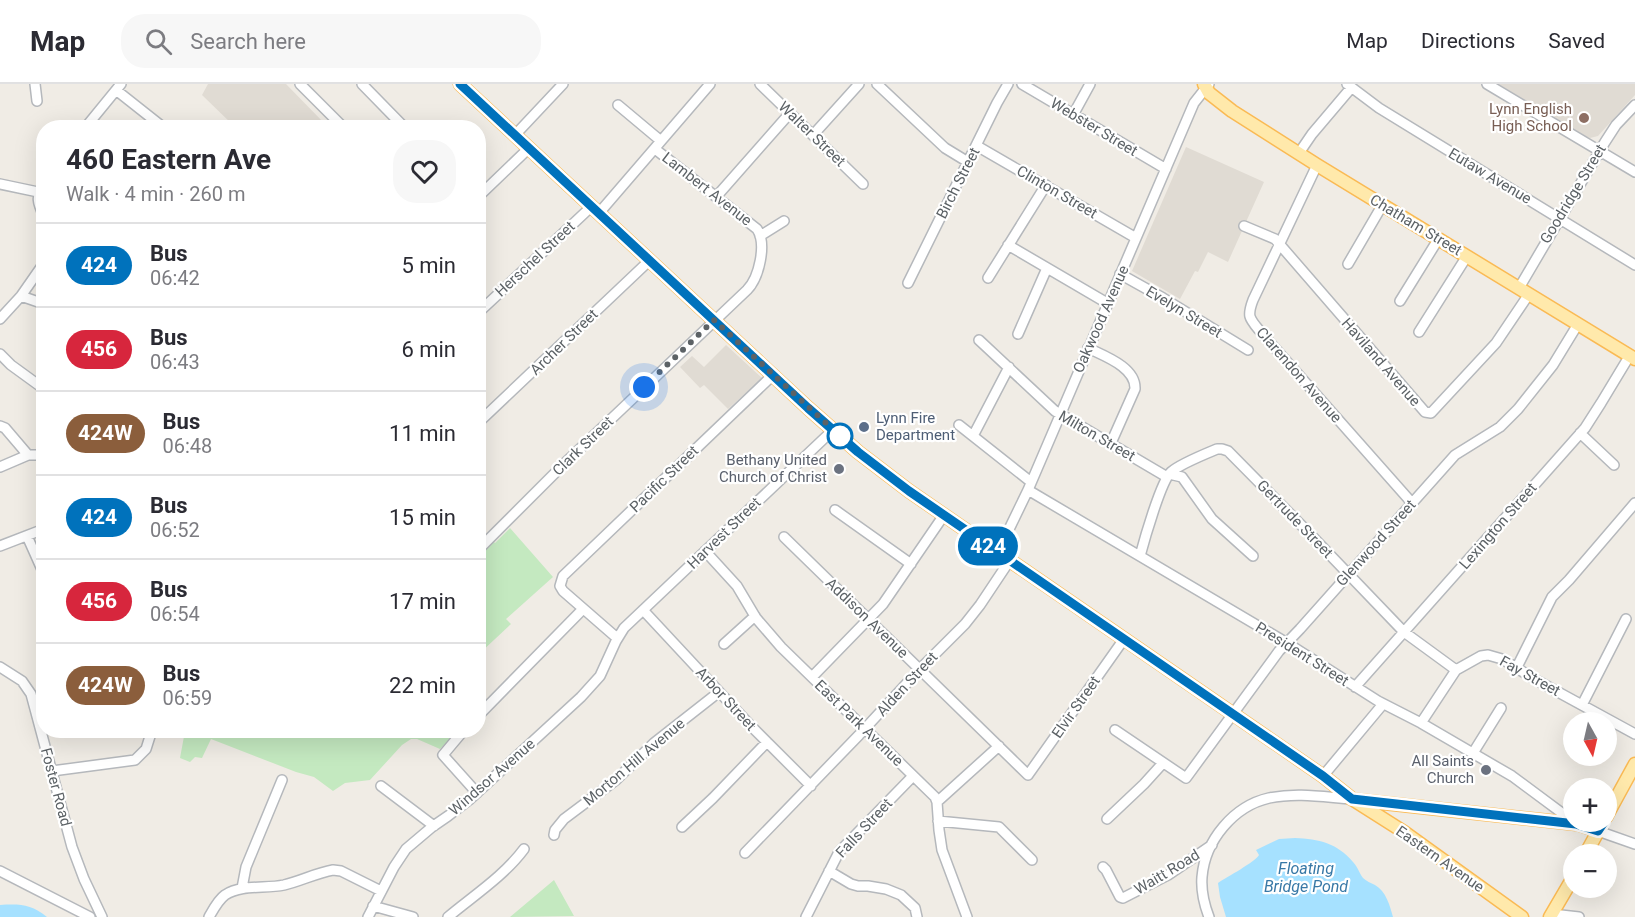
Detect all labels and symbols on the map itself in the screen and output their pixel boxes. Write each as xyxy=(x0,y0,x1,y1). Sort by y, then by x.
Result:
street label: Webster Street xyxy=(1047,94,1141,160)
street label: Walter Street xyxy=(775,98,849,170)
place label: Lynn English High School xyxy=(1489,100,1572,135)
marker: Lynn English High School xyxy=(1577,111,1591,125)
street label: Goodridge Street xyxy=(1536,141,1610,247)
street label: Birch Street xyxy=(932,144,984,222)
street label: Eutaw Avenue xyxy=(1445,144,1535,208)
street label: Lambert Avenue xyxy=(659,148,755,230)
street label: Clinton Street xyxy=(1013,162,1101,222)
street label: Chatham Street xyxy=(1367,191,1465,260)
street label: Herschel Street xyxy=(491,217,579,301)
street label: Oakwood Avenue xyxy=(1069,262,1133,376)
street label: Evelyn Street xyxy=(1143,282,1225,342)
street label: Archer Street xyxy=(526,305,602,379)
street label: Haviland Avenue xyxy=(1338,314,1424,410)
street label: Clarendon Avenue xyxy=(1253,324,1345,427)
your location xyxy=(629,372,659,402)
street label: Milton Street xyxy=(1056,407,1139,465)
place label: Lynn Fire Department xyxy=(876,409,955,444)
street label: Clark Street xyxy=(549,413,617,479)
marker: Lynn Fire Department xyxy=(857,420,871,434)
unlabelled marker xyxy=(827,423,853,449)
street label: Pacific Street xyxy=(626,442,702,516)
place label: Bethany United Church of Christ xyxy=(719,451,827,486)
marker: Bethany United Church of Christ xyxy=(832,462,846,476)
street label: Gertrude Street xyxy=(1253,476,1337,562)
street label: Lexington Street xyxy=(1456,479,1541,573)
street label: Harvest Street xyxy=(684,493,765,573)
street label: Glenwood Street xyxy=(1332,496,1420,590)
line badge: 424 xyxy=(954,526,1022,566)
street label: Addison Avenue xyxy=(822,574,912,662)
street label: President Street xyxy=(1252,618,1352,690)
street label: Alden Street xyxy=(873,648,941,720)
street label: Fay Street xyxy=(1497,652,1564,700)
street label: Arbor Street xyxy=(692,664,760,735)
street label: Elvir Street xyxy=(1048,672,1104,741)
street label: East Park Avenue xyxy=(811,676,907,770)
north arrow xyxy=(1563,712,1617,766)
street label: Morton Hill Avenue xyxy=(580,714,688,810)
street label: Windsor Avenue xyxy=(445,735,539,819)
street label: Foster Road xyxy=(37,746,75,828)
place label: All Saints Church xyxy=(1412,752,1474,787)
marker: All Saints Church xyxy=(1479,763,1493,777)
street label: Falls Street xyxy=(832,795,896,861)
street label: Eastern Avenue xyxy=(1392,822,1488,896)
street label: Waitt Road xyxy=(1131,846,1203,898)
water label: Floating Bridge Pond xyxy=(1264,859,1348,896)

